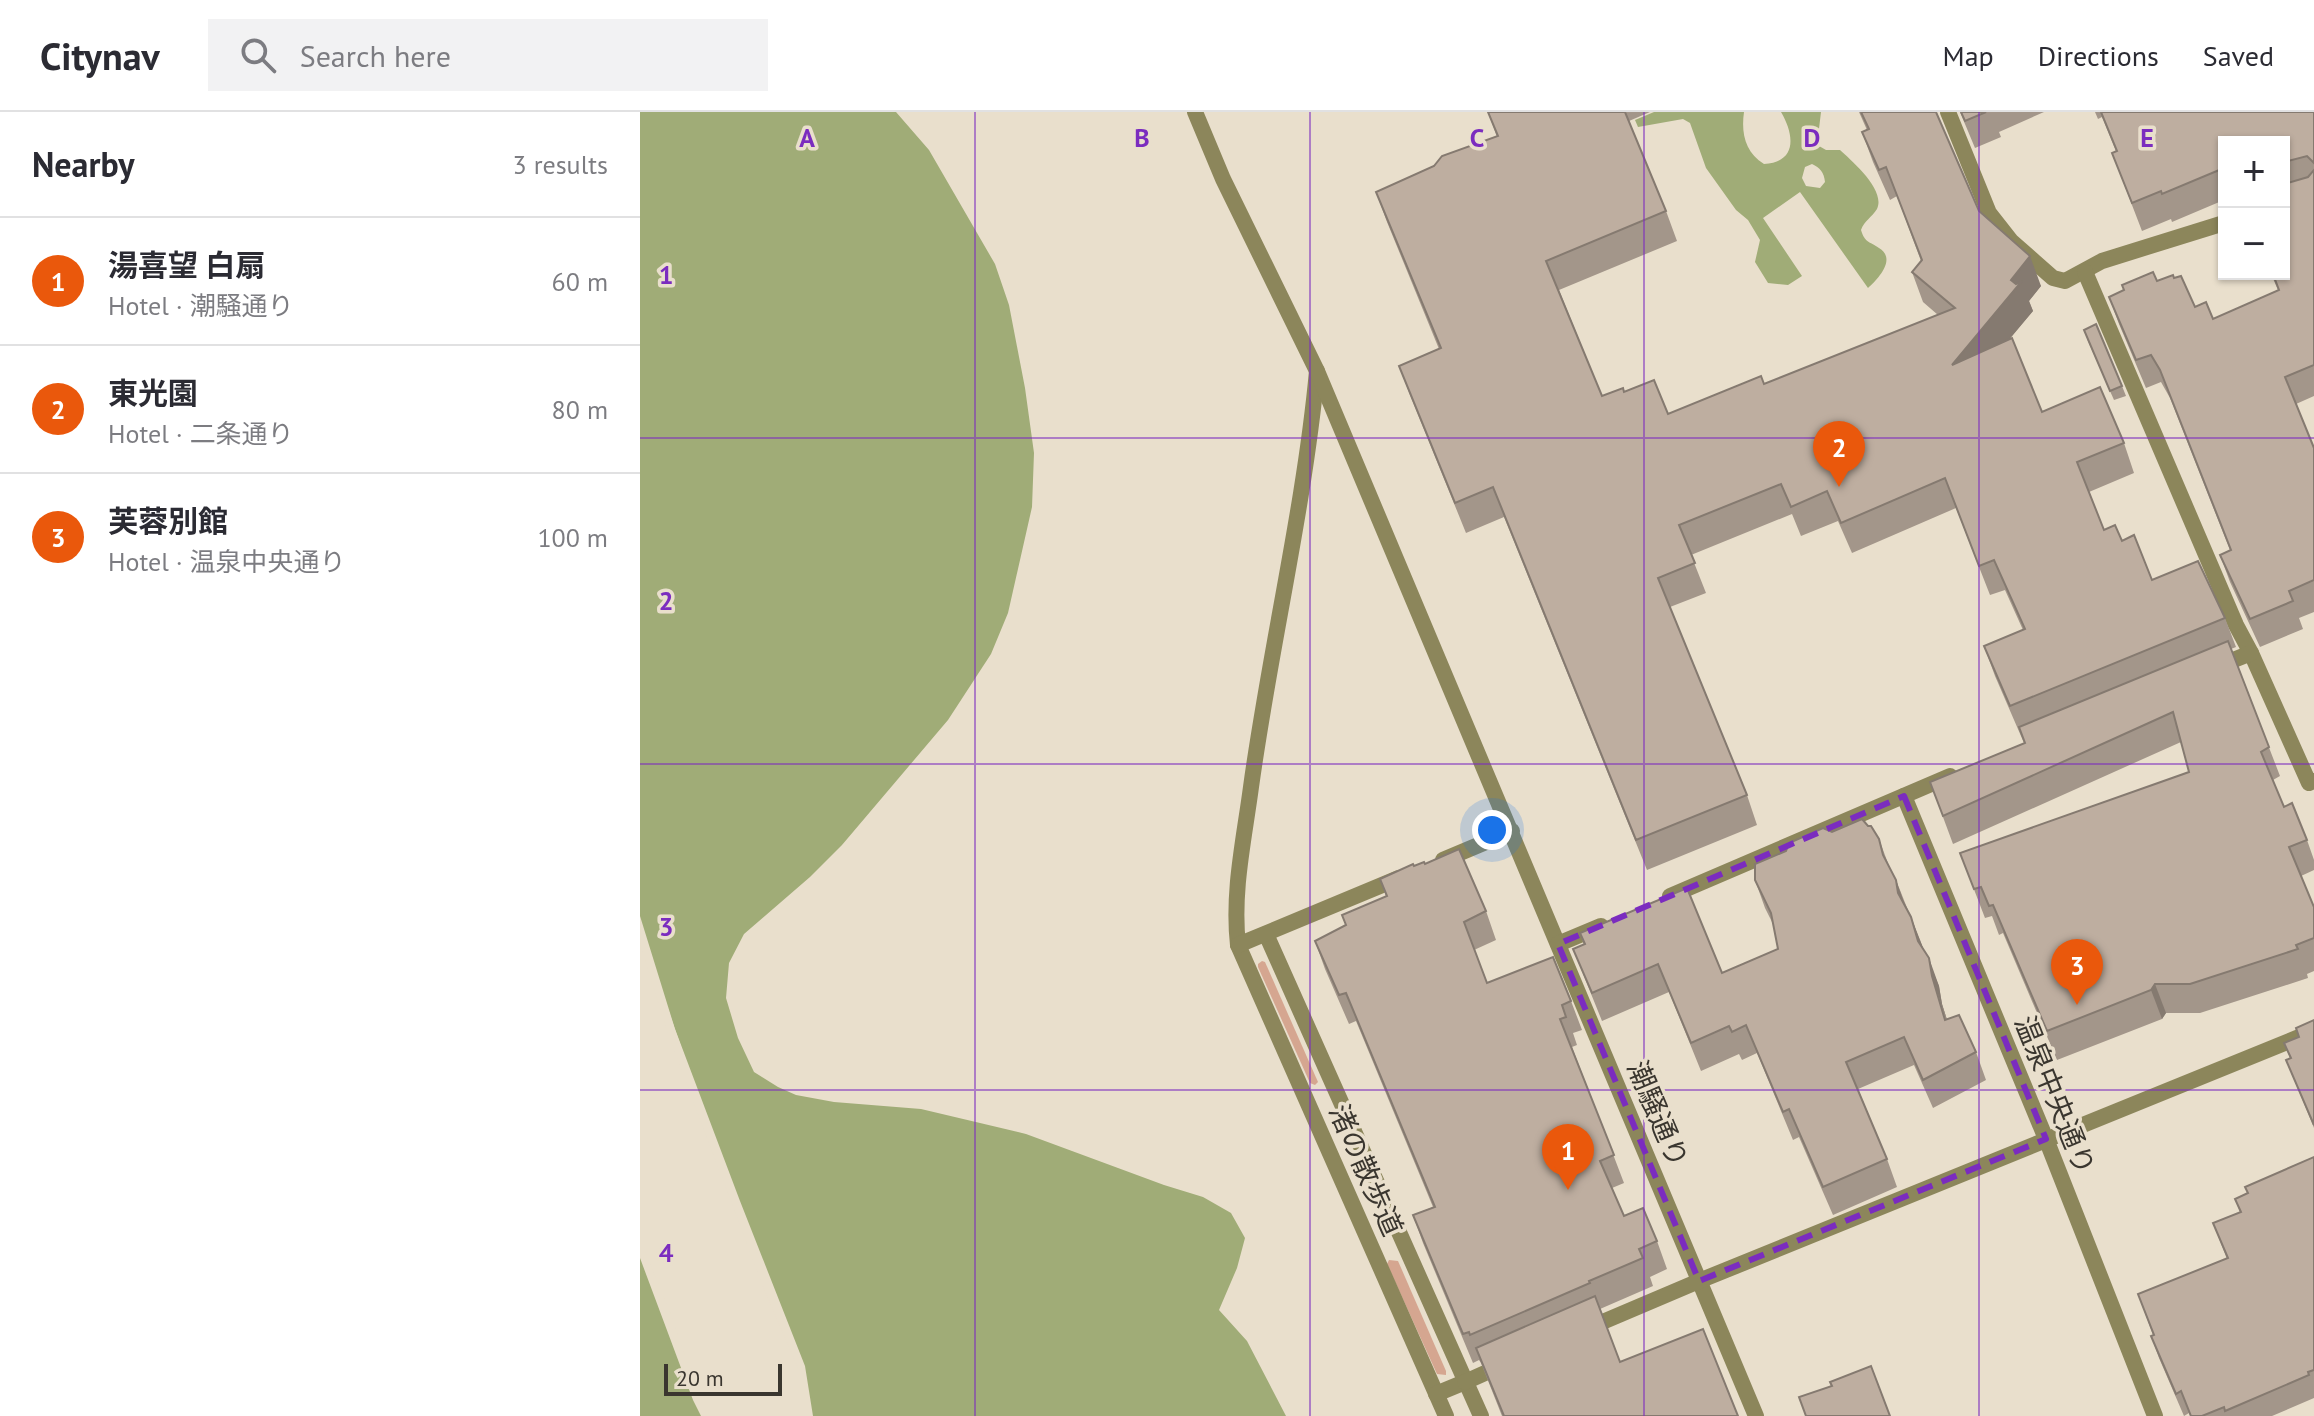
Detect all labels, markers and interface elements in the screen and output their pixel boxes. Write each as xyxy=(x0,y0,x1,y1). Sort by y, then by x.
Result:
search box xyxy=(208,19,768,91)
text: Citynav xyxy=(40,31,160,80)
icon: search xyxy=(236,33,280,77)
text: Search here xyxy=(300,36,451,75)
text: Map xyxy=(1943,37,1994,74)
text: Directions xyxy=(2038,37,2159,74)
text: Saved xyxy=(2203,37,2274,74)
text: A xyxy=(799,121,815,154)
text: B xyxy=(1134,121,1150,154)
text: C xyxy=(1470,121,1484,154)
text: D xyxy=(1804,121,1820,154)
text: E xyxy=(2140,121,2154,154)
map controls xyxy=(2218,136,2290,280)
button: + xyxy=(2218,136,2290,208)
text: Nearby xyxy=(32,142,134,186)
text: 3 results xyxy=(513,148,608,181)
button: − xyxy=(2218,208,2290,280)
text: 湯喜望 白扇 xyxy=(108,245,266,284)
text: 1 xyxy=(659,258,673,291)
text: 1 xyxy=(51,265,65,298)
text: 60 m xyxy=(552,265,608,298)
text: Hotel · 潮騒通り xyxy=(108,289,294,322)
text: 東光園 xyxy=(108,373,198,412)
text: 2 xyxy=(51,393,65,426)
text: 80 m xyxy=(552,393,608,426)
text: Hotel · 二条通り xyxy=(108,417,294,450)
pin: 2 xyxy=(1813,421,1865,487)
text: 芙蓉別館 xyxy=(108,501,228,540)
text: 3 xyxy=(51,521,65,554)
text: 100 m xyxy=(537,521,608,554)
text: Hotel · 温泉中央通り xyxy=(108,545,346,578)
text: 2 xyxy=(659,584,673,617)
your location xyxy=(1472,810,1512,850)
text: 3 xyxy=(659,910,673,943)
pin: 3 xyxy=(2051,939,2103,1005)
street label: 温泉中央通り xyxy=(2007,1010,2104,1180)
street label: 潮騒通り xyxy=(1620,1055,1697,1173)
street label: 渚の散歩道 xyxy=(1321,1098,1412,1241)
pin: 1 xyxy=(1542,1124,1594,1190)
text: 4 xyxy=(659,1236,674,1269)
scale bar xyxy=(664,1360,782,1396)
text: 20 m xyxy=(676,1364,724,1392)

